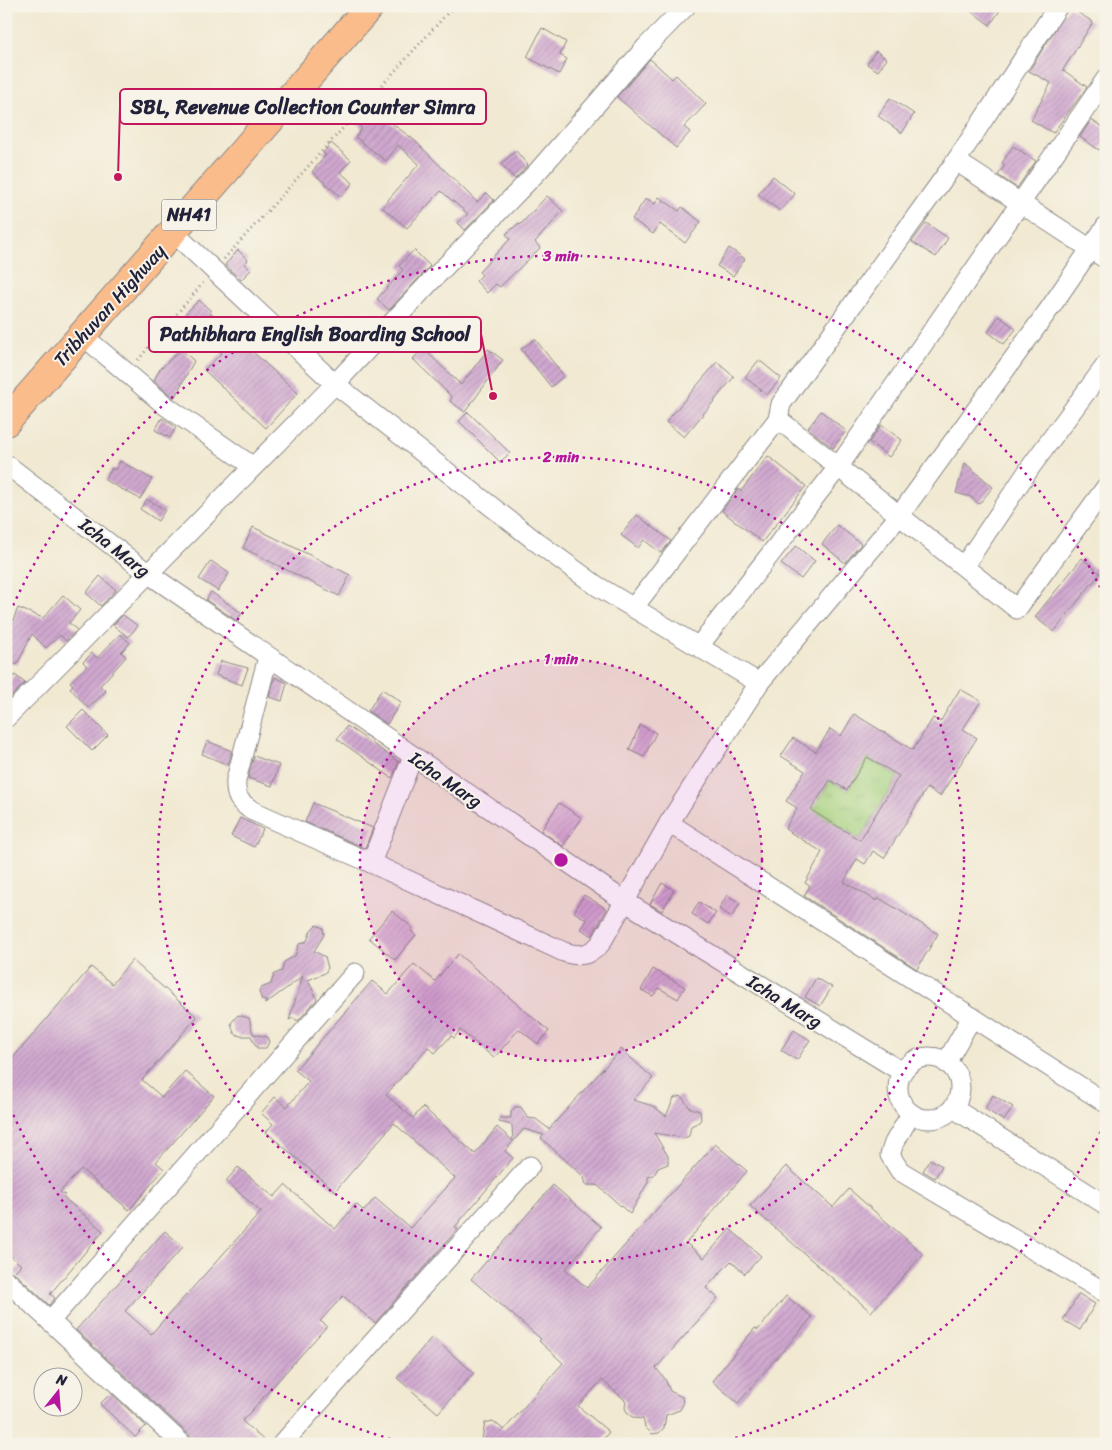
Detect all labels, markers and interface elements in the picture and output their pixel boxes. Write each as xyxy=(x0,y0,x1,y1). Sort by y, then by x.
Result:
callout: SBL, Revenue Collection Counter Simra xyxy=(120,89,486,124)
text: SBL, Revenue Collection Counter Simra xyxy=(130,90,475,125)
road number: NH41 xyxy=(162,200,216,230)
street label: Tribhuvan Highway xyxy=(45,236,174,374)
text: 3 min xyxy=(542,243,580,269)
callout: Pathibhara English Boarding School xyxy=(149,317,481,352)
text: Pathibhara English Boarding School xyxy=(160,317,472,352)
text: 2 min xyxy=(542,444,580,470)
street label: Icha Marg xyxy=(71,508,158,586)
text: 1 min xyxy=(544,646,579,672)
street label: Icha Marg xyxy=(401,741,490,817)
centre of rings xyxy=(552,851,570,869)
street label: Icha Marg xyxy=(740,965,829,1038)
text: N xyxy=(52,1366,70,1394)
north arrow xyxy=(32,1368,82,1418)

